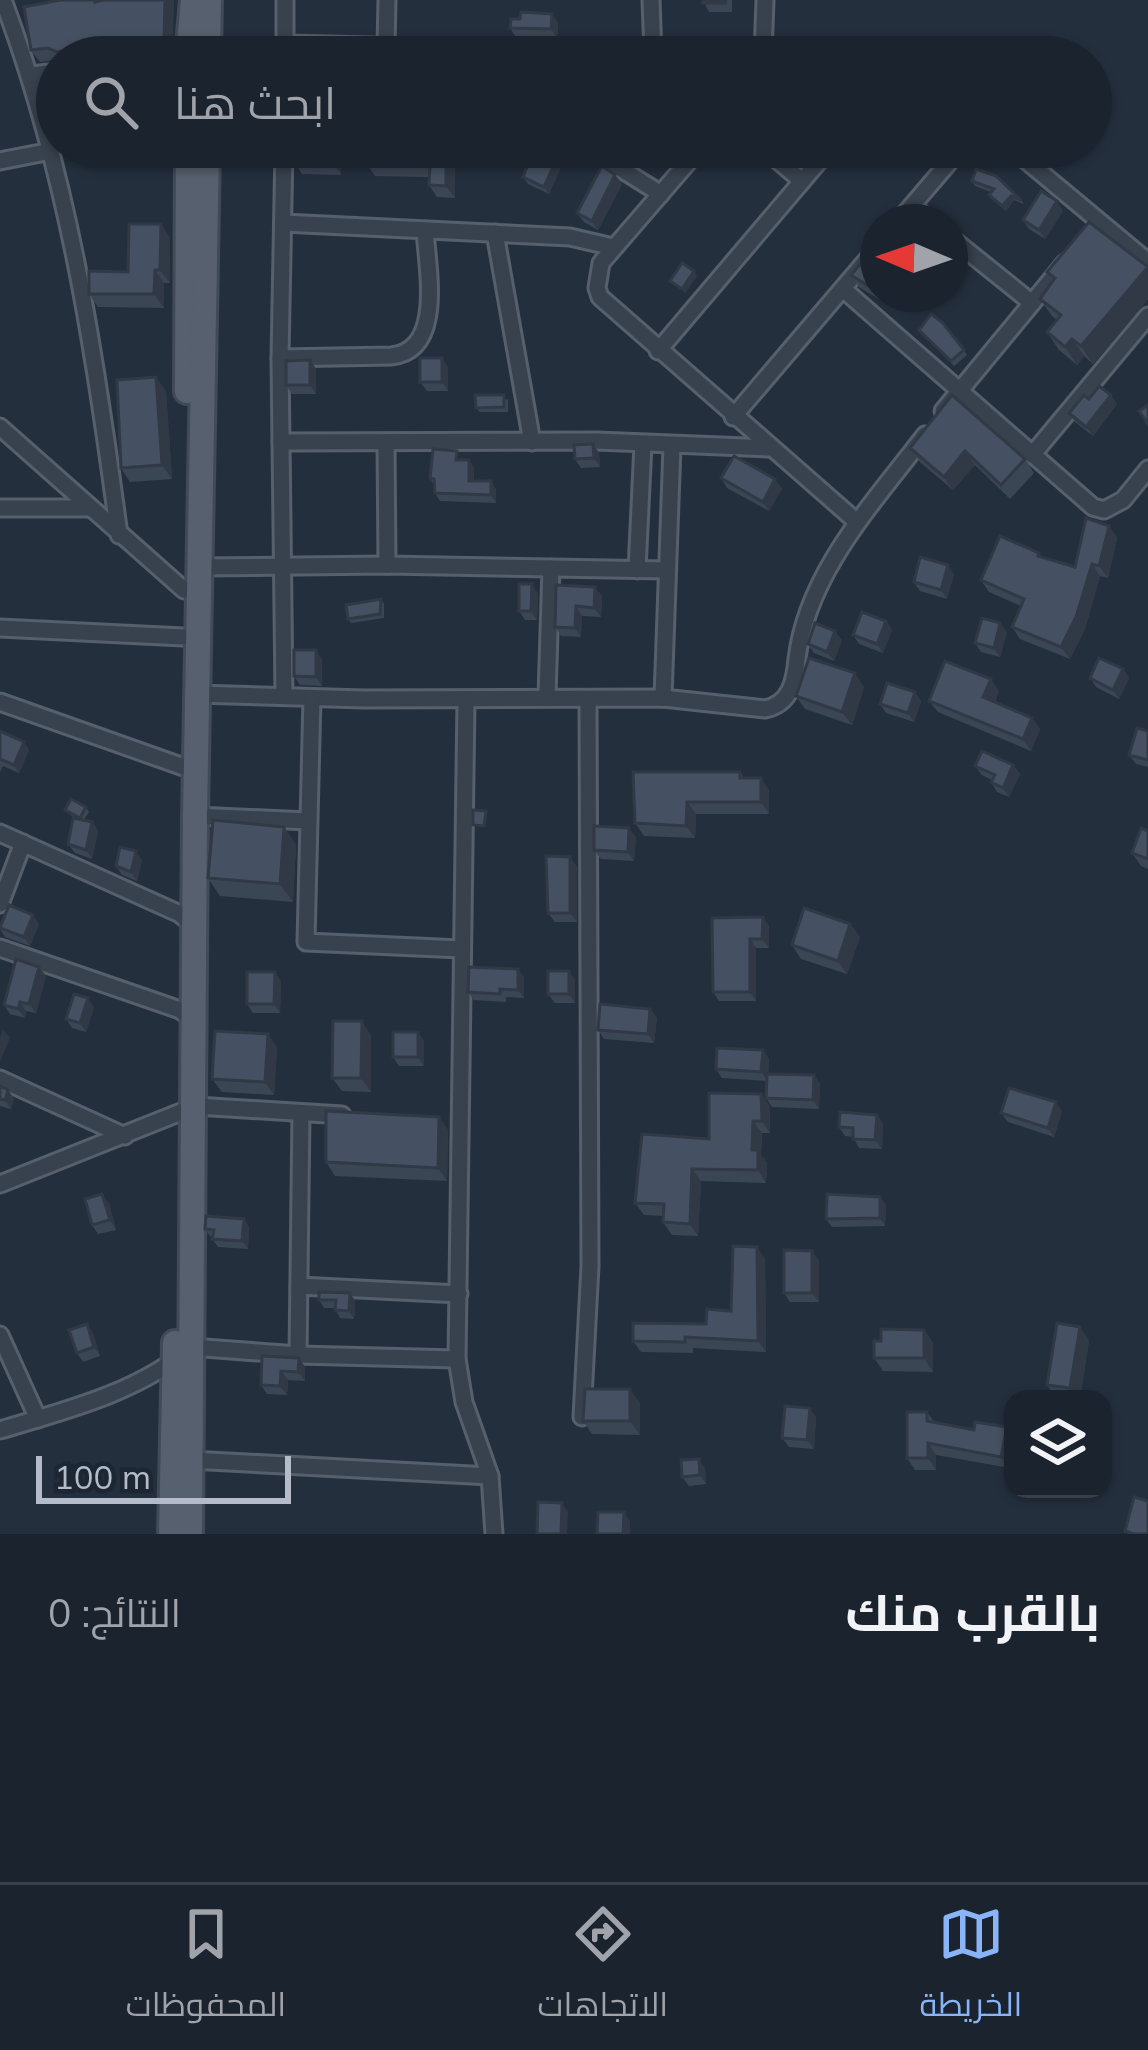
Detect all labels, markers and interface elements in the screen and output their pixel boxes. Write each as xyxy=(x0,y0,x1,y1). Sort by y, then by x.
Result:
search box xyxy=(36,36,1112,168)
icon: search xyxy=(78,69,144,135)
text: ابحث هنا xyxy=(174,74,336,130)
north arrow xyxy=(860,204,968,312)
map controls xyxy=(1004,1390,1112,1498)
button: layers xyxy=(1004,1390,1112,1498)
scale bar xyxy=(36,1450,291,1503)
text: 100 m xyxy=(54,1456,151,1497)
text: بالقرب منك xyxy=(845,1580,1100,1644)
text: النتائج: 0 xyxy=(48,1588,181,1637)
tab: المحفوظات xyxy=(126,1901,286,2035)
tab: الاتجاهات xyxy=(538,1901,668,2035)
tab: الخريطة xyxy=(919,1901,1022,2035)

